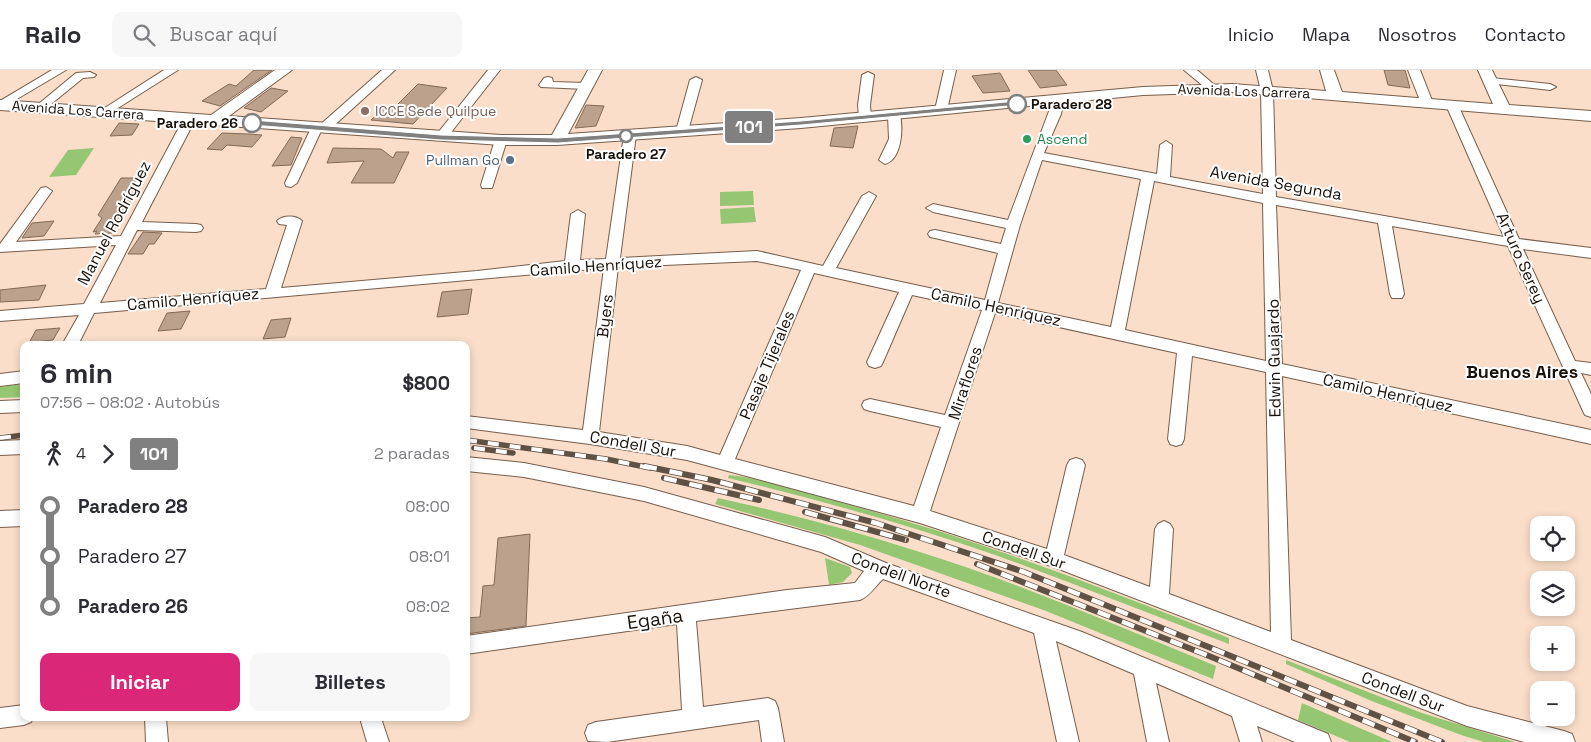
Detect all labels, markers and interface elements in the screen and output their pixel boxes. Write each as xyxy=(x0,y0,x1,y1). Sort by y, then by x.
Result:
search box xyxy=(112,12,462,57)
text: Railo xyxy=(25,19,82,50)
icon: search xyxy=(130,21,158,49)
text: Buscar aquí xyxy=(170,22,277,47)
text: Inicio xyxy=(1228,23,1274,46)
text: Mapa xyxy=(1302,23,1350,46)
text: Nosotros xyxy=(1378,23,1457,46)
text: Contacto xyxy=(1485,23,1566,46)
street label: Avenida Los Carrera xyxy=(1177,80,1311,102)
marker: Paradero 28 xyxy=(1007,94,1027,114)
place label: Paradero 28 xyxy=(1031,95,1112,113)
street label: Avenida Los Carrera xyxy=(11,96,145,124)
place label: ICCE Sede Quilpue xyxy=(375,102,496,120)
marker: ICCE Sede Quilpue xyxy=(359,105,371,117)
line badge: 101 xyxy=(720,111,778,143)
marker: Paradero 26 xyxy=(242,113,262,133)
place label: Paradero 26 xyxy=(157,114,238,132)
text: 101 xyxy=(735,115,763,138)
marker: Paradero 27 xyxy=(619,129,633,143)
place label: Ascend xyxy=(1037,130,1087,148)
marker: Ascend xyxy=(1021,133,1033,145)
place label: Paradero 27 xyxy=(586,145,666,163)
place label: Pullman Go xyxy=(426,151,500,169)
marker: Pullman Go xyxy=(504,154,516,166)
street label: Manuel Rodríguez xyxy=(72,157,156,289)
street label: Avenida Segunda xyxy=(1208,161,1344,205)
street label: Arturo Serey xyxy=(1492,209,1550,307)
street label: Camilo Henríquez xyxy=(529,251,663,281)
street label: Camilo Henríquez xyxy=(126,283,260,315)
street label: Camilo Henríquez xyxy=(929,283,1063,331)
street label: Byers xyxy=(592,293,618,339)
street label: Edwin Guajardo xyxy=(1262,299,1286,417)
street label: Pasaje Tijerales xyxy=(735,307,799,423)
street label: Miraflores xyxy=(943,343,987,423)
text: 6 min xyxy=(40,355,113,391)
district label: Buenos Aires xyxy=(1466,360,1578,383)
street label: Camilo Henríquez xyxy=(1321,369,1455,417)
text: $800 xyxy=(402,371,450,396)
text: 07:56 – 08:02 · Autobús xyxy=(40,392,220,413)
street label: Condell Sur xyxy=(588,426,678,462)
icon: walk xyxy=(40,440,68,468)
icon: forward xyxy=(94,440,122,468)
text: 101 xyxy=(140,442,168,465)
text: 4 xyxy=(76,443,86,464)
text: 2 paradas xyxy=(374,443,450,464)
text: Paradero 28 xyxy=(78,494,188,519)
text: 08:00 xyxy=(405,496,450,517)
map controls xyxy=(1530,516,1575,726)
button: locate xyxy=(1530,516,1575,561)
street label: Condell Sur xyxy=(979,526,1069,574)
text: Paradero 27 xyxy=(78,544,187,569)
text: 08:01 xyxy=(409,546,450,567)
street label: Condell Norte xyxy=(848,547,954,603)
button: layers xyxy=(1530,571,1575,616)
text: Paradero 26 xyxy=(78,594,188,619)
text: 08:02 xyxy=(406,596,450,617)
street label: Egaña xyxy=(625,603,685,635)
button: + xyxy=(1530,626,1575,671)
button: Iniciar xyxy=(40,653,240,711)
button: Billetes xyxy=(250,653,450,711)
street label: Condell Sur xyxy=(1358,667,1448,717)
button: − xyxy=(1530,681,1575,726)

